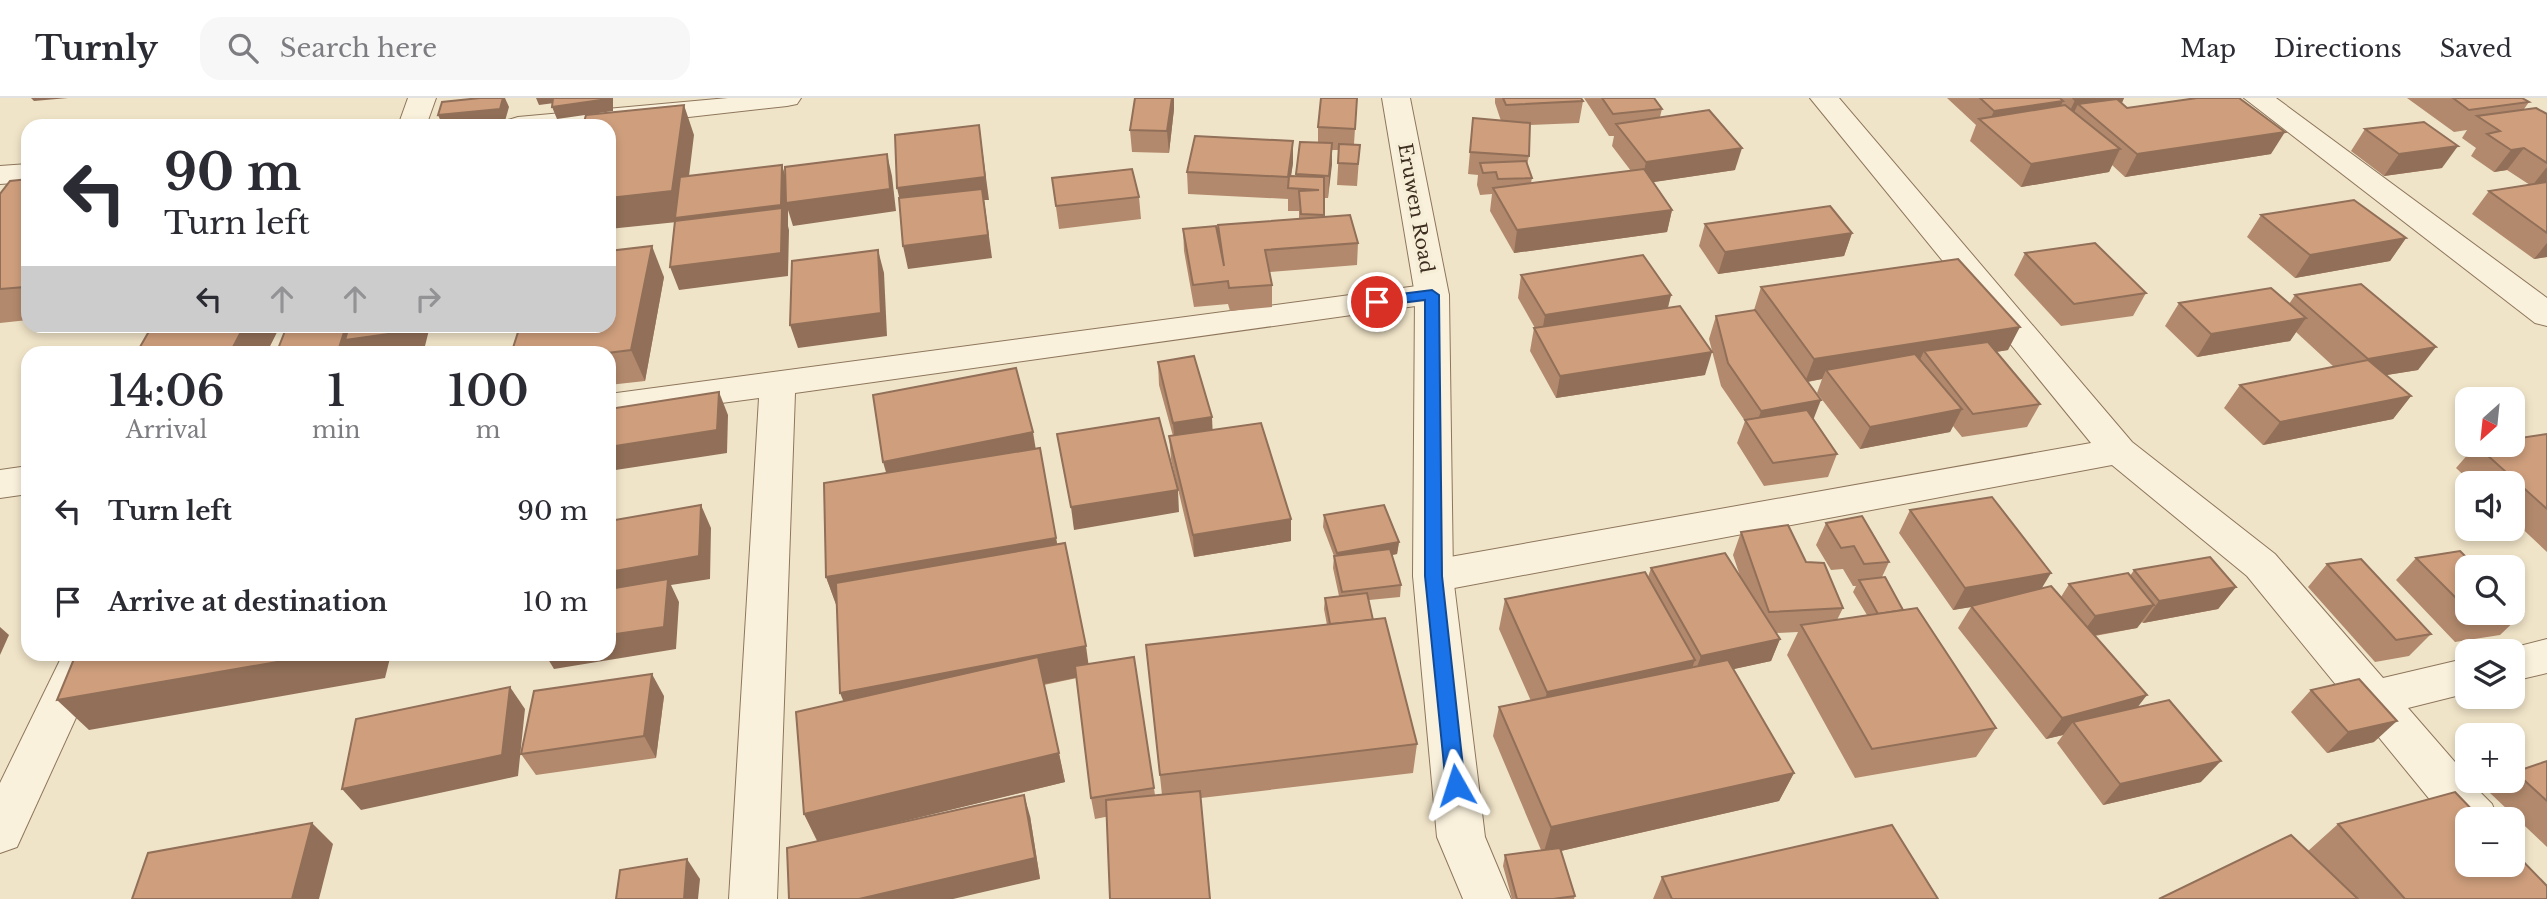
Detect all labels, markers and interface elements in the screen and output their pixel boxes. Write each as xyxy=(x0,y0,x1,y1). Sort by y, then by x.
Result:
search box xyxy=(200,17,690,80)
text: Turnly xyxy=(35,28,158,69)
icon: search xyxy=(224,29,262,67)
text: Search here xyxy=(280,32,437,64)
text: Map xyxy=(2180,34,2236,63)
text: Directions xyxy=(2274,34,2402,63)
text: Saved xyxy=(2440,34,2512,63)
street label: Eruwen Road xyxy=(1393,141,1439,275)
text: 90 m xyxy=(164,142,301,203)
icon: left xyxy=(49,147,140,238)
text: Turn left xyxy=(164,203,310,243)
pin xyxy=(1347,272,1407,332)
icon: left xyxy=(190,280,228,318)
icon: ahead xyxy=(263,280,301,318)
icon: ahead xyxy=(336,280,374,318)
icon: right xyxy=(409,280,447,318)
icon: arrive xyxy=(1358,283,1396,321)
text: 14:06 xyxy=(108,365,225,417)
text: 1 xyxy=(327,365,345,417)
text: 100 xyxy=(448,365,529,417)
north arrow xyxy=(2455,387,2525,457)
map controls xyxy=(2455,387,2525,877)
text: Arrival xyxy=(126,416,207,444)
text: min xyxy=(312,416,360,444)
text: m xyxy=(476,416,501,444)
button: sound xyxy=(2455,471,2525,541)
icon: left xyxy=(49,492,87,530)
text: Turn left xyxy=(108,495,232,527)
text: 90 m xyxy=(517,495,588,527)
button: search xyxy=(2455,555,2525,625)
icon: arrive xyxy=(49,583,87,621)
text: Arrive at destination xyxy=(108,586,388,618)
text: 10 m xyxy=(522,586,588,618)
button: layers xyxy=(2455,639,2525,709)
button: + xyxy=(2455,723,2525,793)
position arrow xyxy=(1419,748,1493,822)
button: − xyxy=(2455,807,2525,877)

